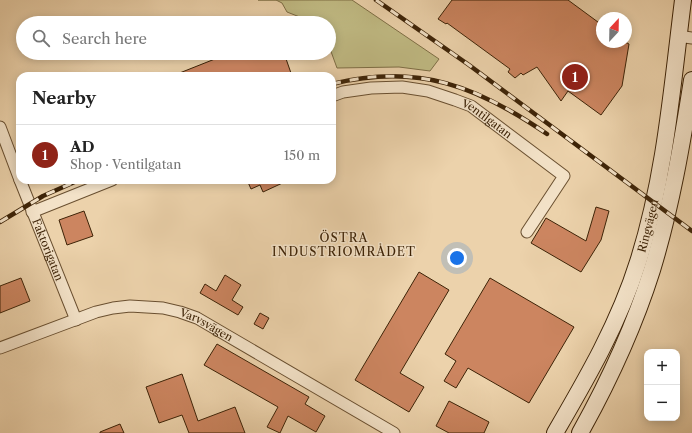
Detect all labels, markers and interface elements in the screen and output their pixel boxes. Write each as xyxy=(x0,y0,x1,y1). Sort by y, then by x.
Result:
north arrow xyxy=(596,12,632,48)
search box xyxy=(16,16,336,60)
icon: search xyxy=(30,27,52,49)
text: Search here xyxy=(62,29,147,48)
pin: 1 xyxy=(562,62,588,92)
text: Nearby xyxy=(32,88,96,108)
street label: Ventilgatan xyxy=(459,96,515,141)
text: AD xyxy=(70,137,95,156)
text: 1 xyxy=(42,147,48,163)
text: 150 m xyxy=(284,147,320,163)
text: Shop · Ventilgatan xyxy=(70,156,181,172)
street label: Ringvägen xyxy=(634,198,661,254)
street label: Faktorigatan xyxy=(29,217,67,283)
district label: ÖSTRA INDUSTRIOMRÅDET xyxy=(272,229,416,259)
your location xyxy=(447,248,467,268)
street label: Varvsvägen xyxy=(177,305,236,344)
map controls xyxy=(644,349,680,421)
button: + xyxy=(644,349,680,385)
button: − xyxy=(644,385,680,421)

